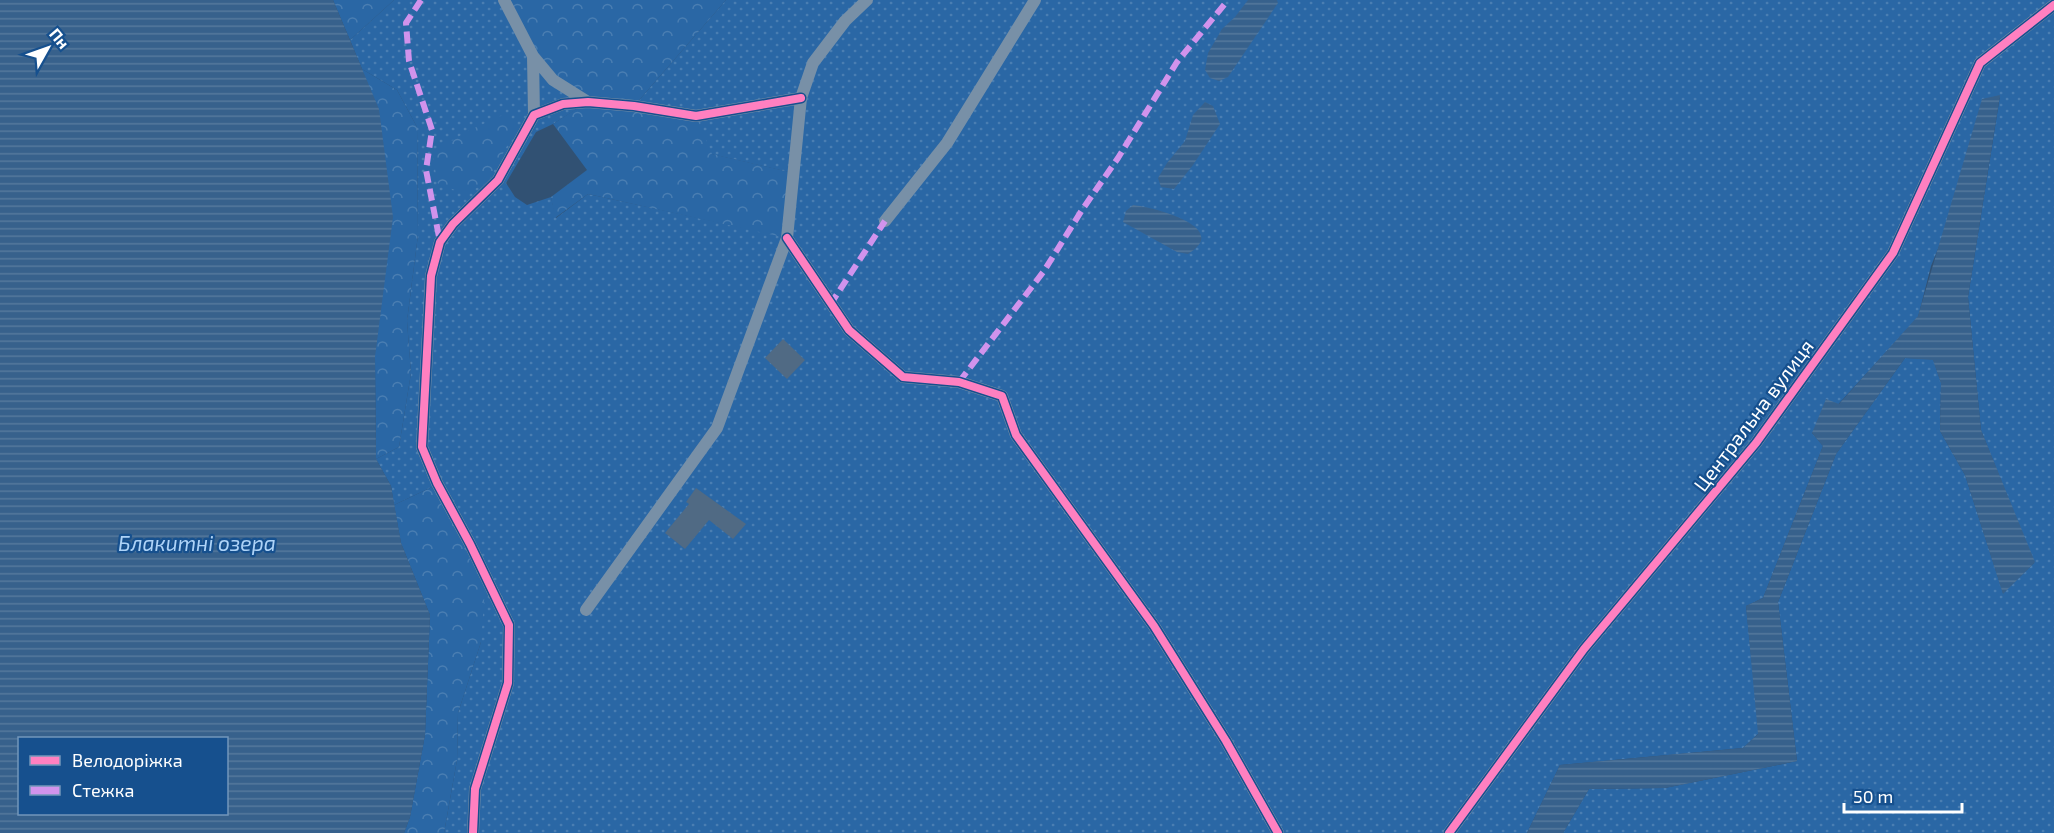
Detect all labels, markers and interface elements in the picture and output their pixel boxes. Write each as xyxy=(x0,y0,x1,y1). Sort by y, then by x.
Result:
north arrow xyxy=(18,18,78,78)
text: Пн xyxy=(46,24,74,52)
street label: Центральна вулиця xyxy=(1688,334,1819,496)
water label: Блакитні озера xyxy=(118,530,276,555)
legend xyxy=(18,737,228,815)
text: Велодоріжка xyxy=(72,749,183,771)
scale bar xyxy=(1844,776,1962,814)
text: Стежка xyxy=(72,779,134,801)
text: 50 m xyxy=(1853,785,1893,807)

